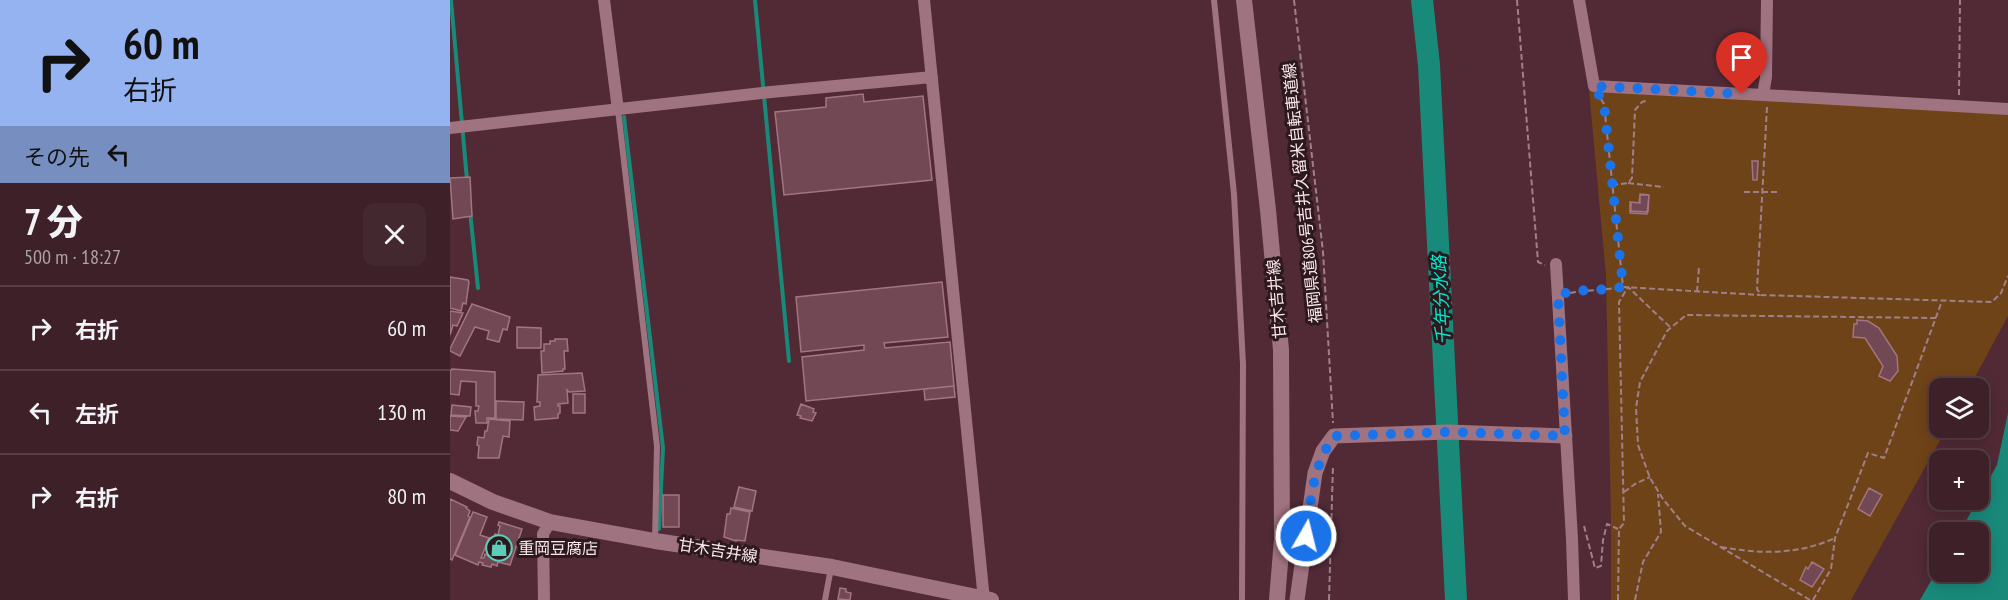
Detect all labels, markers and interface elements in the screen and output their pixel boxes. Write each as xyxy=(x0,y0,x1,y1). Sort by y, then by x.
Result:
text: 60 m xyxy=(123,16,200,71)
icon: right xyxy=(24,24,102,102)
pin xyxy=(1716,32,1767,94)
icon: arrive xyxy=(1725,41,1758,74)
street label: 福岡県道806号吉井久留米自転車道線 xyxy=(1278,62,1326,324)
text: 右折 xyxy=(123,73,177,107)
icon: left xyxy=(102,138,135,171)
text: その先 xyxy=(24,143,90,171)
text: 7 分 xyxy=(24,198,83,245)
button: close xyxy=(363,203,426,266)
text: 500 m · 18:27 xyxy=(24,244,121,270)
water label: 千年分水路 xyxy=(1427,252,1455,346)
street label: 甘木吉井線 xyxy=(1263,258,1289,340)
icon: right xyxy=(24,312,57,345)
text: 60 m xyxy=(387,314,426,342)
text: 右折 xyxy=(75,316,119,344)
map controls xyxy=(1929,378,1989,582)
button: layers xyxy=(1929,378,1989,438)
icon: left xyxy=(24,396,57,429)
text: 130 m xyxy=(377,398,426,426)
text: 左折 xyxy=(75,400,119,428)
button: + xyxy=(1929,450,1989,510)
icon: right xyxy=(24,480,57,513)
text: 80 m xyxy=(387,482,426,510)
text: 右折 xyxy=(75,484,119,512)
position arrow xyxy=(1274,504,1338,568)
button: − xyxy=(1929,522,1989,582)
shop icon: 重岡豆腐店 xyxy=(484,533,514,563)
street label: 甘木吉井線 xyxy=(677,534,759,566)
place label: 重岡豆腐店 xyxy=(518,538,598,558)

